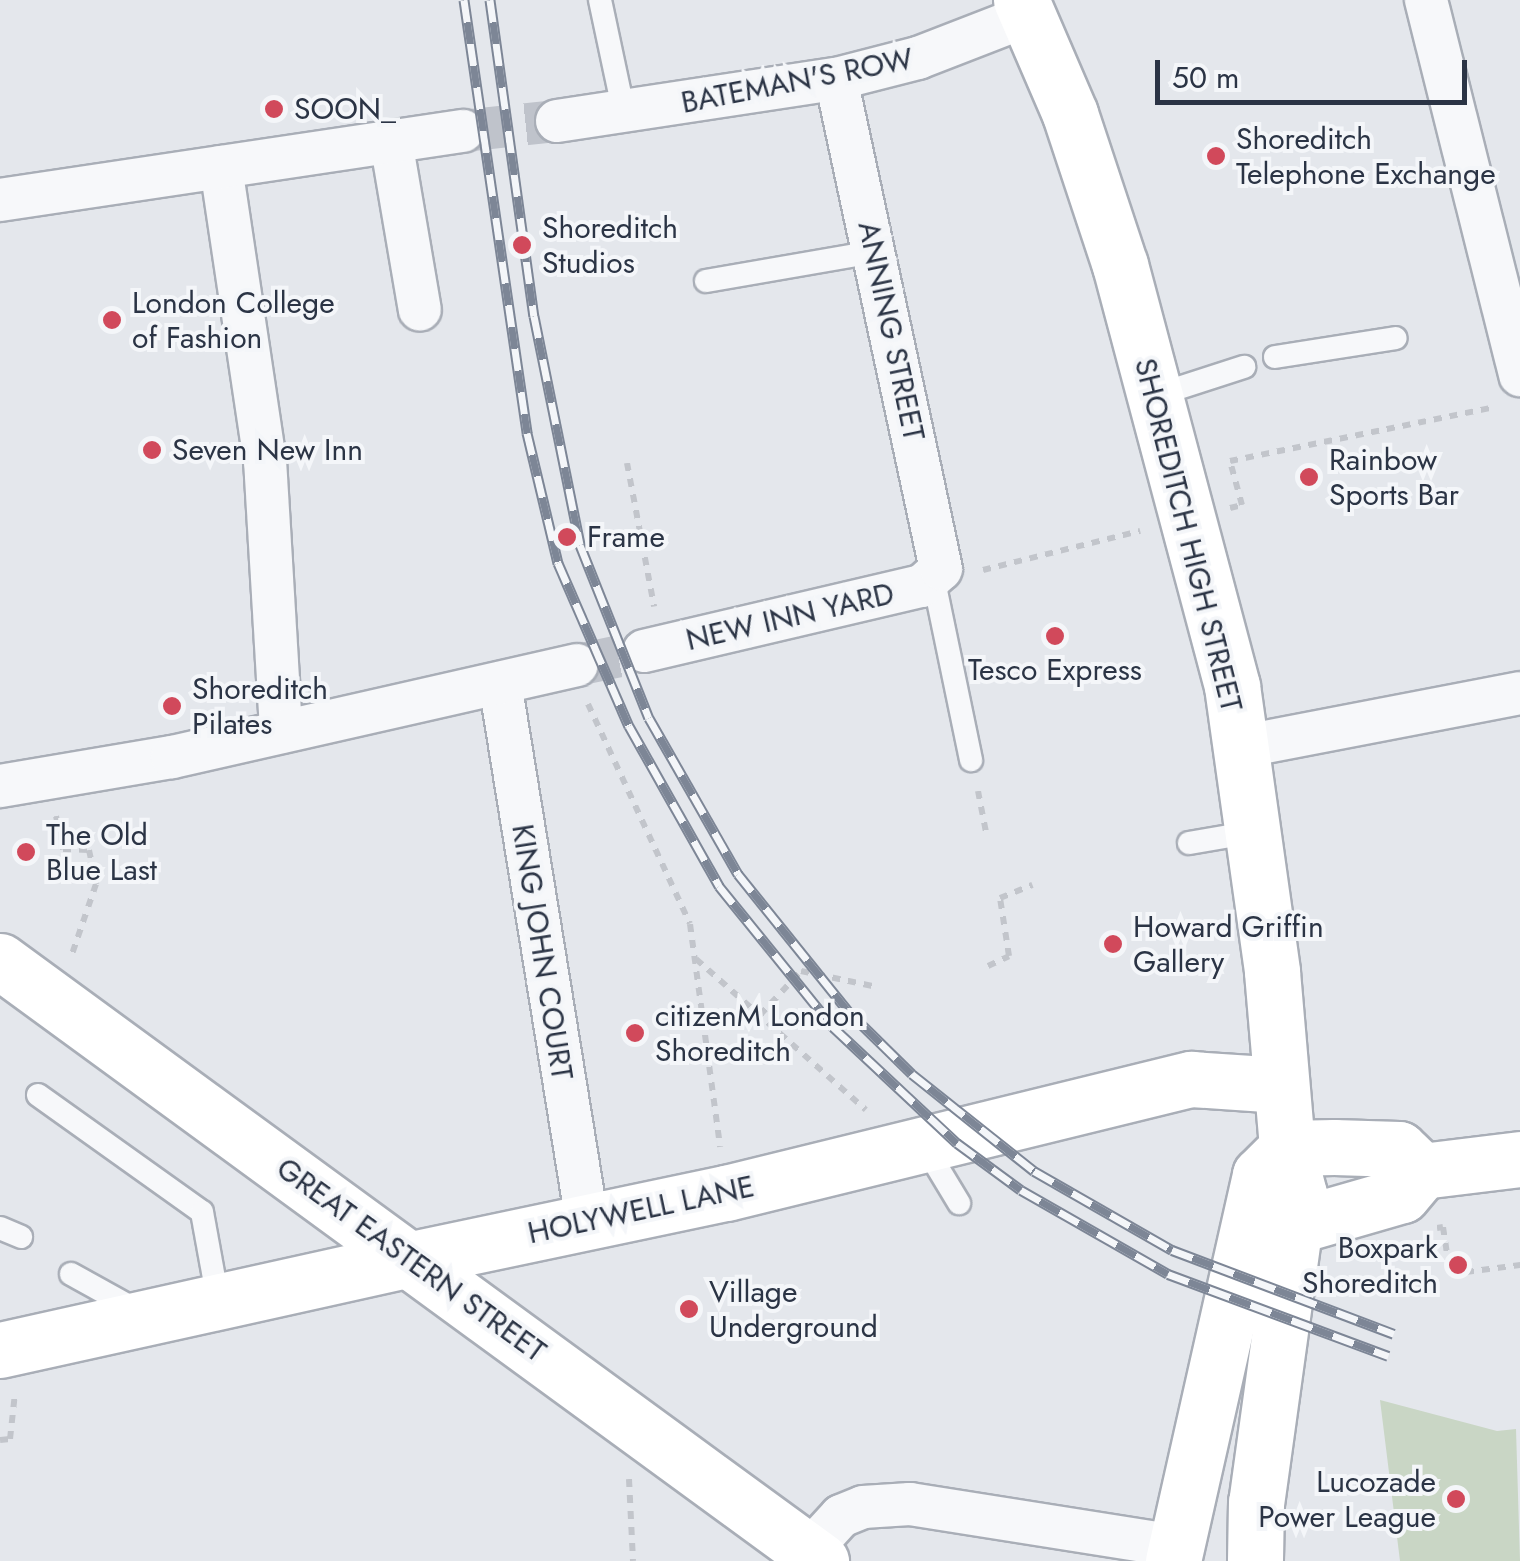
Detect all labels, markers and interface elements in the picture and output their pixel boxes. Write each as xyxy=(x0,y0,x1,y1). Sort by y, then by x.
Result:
scale bar xyxy=(1160,40,1472,102)
street label: BATEMAN'S ROW xyxy=(678,41,916,121)
text: 50 m xyxy=(1172,56,1239,99)
place label: SOON_ xyxy=(294,91,396,127)
marker: SOON_ xyxy=(263,98,285,120)
place label: Shoreditch Telephone Exchange xyxy=(1236,121,1496,192)
marker: Shoreditch Telephone Exchange xyxy=(1205,145,1227,167)
place label: Shoreditch Studios xyxy=(542,210,678,280)
street label: ANNING STREET xyxy=(850,218,932,444)
marker: Shoreditch Studios xyxy=(511,234,533,256)
place label: London College of Fashion xyxy=(132,285,335,356)
marker: London College of Fashion xyxy=(101,309,123,331)
street label: SHOREDITCH HIGH STREET xyxy=(1127,355,1249,715)
place label: Seven New Inn xyxy=(172,432,363,468)
marker: Seven New Inn xyxy=(141,439,163,461)
place label: Rainbow Sports Bar xyxy=(1329,442,1459,512)
marker: Rainbow Sports Bar xyxy=(1298,466,1320,488)
place label: Frame xyxy=(587,519,665,555)
marker: Frame xyxy=(556,526,578,548)
street label: NEW INN YARD xyxy=(683,576,897,658)
marker: Tesco Express xyxy=(1044,625,1066,647)
place label: Tesco Express xyxy=(968,652,1142,688)
place label: Shoreditch Pilates xyxy=(192,671,328,742)
marker: Shoreditch Pilates xyxy=(161,695,183,717)
place label: The Old Blue Last xyxy=(46,817,157,888)
street label: KING JOHN COURT xyxy=(504,822,580,1082)
marker: The Old Blue Last xyxy=(15,841,37,863)
place label: Howard Griffin Gallery xyxy=(1133,909,1324,980)
marker: Howard Griffin Gallery xyxy=(1102,933,1124,955)
place label: citizenM London Shoreditch xyxy=(655,998,865,1068)
marker: citizenM London Shoreditch xyxy=(624,1022,646,1044)
street label: GREAT EASTERN STREET xyxy=(270,1150,552,1370)
street label: HOLYWELL LANE xyxy=(525,1168,757,1252)
place label: Boxpark Shoreditch xyxy=(1302,1230,1438,1300)
marker: Boxpark Shoreditch xyxy=(1447,1254,1469,1276)
place label: Village Underground xyxy=(709,1274,878,1344)
marker: Village Underground xyxy=(678,1298,700,1320)
place label: Lucozade Power League xyxy=(1258,1464,1436,1534)
marker: Lucozade Power League xyxy=(1445,1488,1467,1510)

